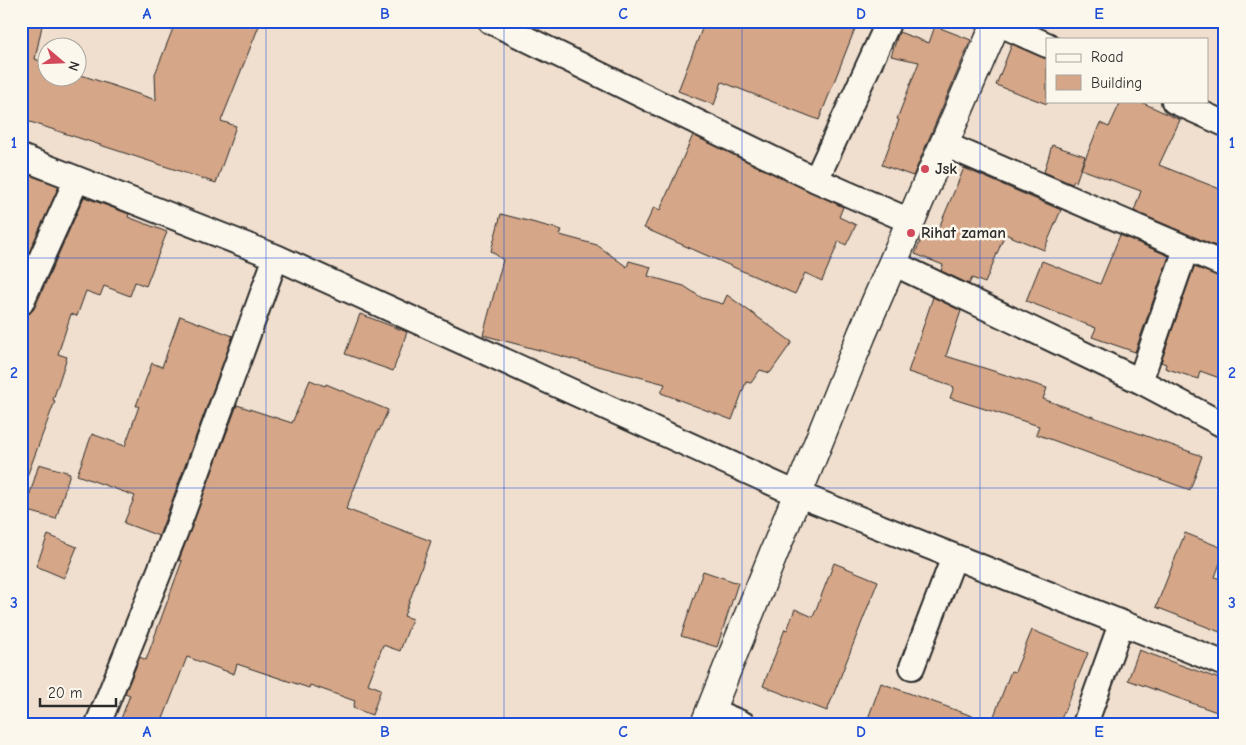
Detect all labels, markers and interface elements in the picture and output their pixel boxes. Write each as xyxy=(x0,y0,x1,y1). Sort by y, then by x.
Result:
text: A xyxy=(143,5,152,23)
text: B xyxy=(380,5,390,23)
text: C xyxy=(618,5,628,23)
text: D xyxy=(856,5,866,23)
text: E xyxy=(1094,5,1104,23)
north arrow xyxy=(38,38,88,88)
legend xyxy=(1046,38,1208,102)
text: Road xyxy=(1091,48,1123,66)
text: N xyxy=(64,59,83,73)
text: Building xyxy=(1091,74,1142,92)
text: 1 xyxy=(11,134,17,152)
text: 1 xyxy=(1229,134,1235,152)
place label: Jsk xyxy=(935,160,957,178)
marker: Jsk xyxy=(919,163,931,175)
place label: Rihat zaman xyxy=(921,224,1006,242)
marker: Rihat zaman xyxy=(905,227,917,239)
text: 2 xyxy=(10,364,18,382)
text: 2 xyxy=(1228,364,1236,382)
text: 3 xyxy=(10,594,18,612)
text: 3 xyxy=(1228,594,1236,612)
scale bar xyxy=(40,675,116,707)
text: 20 m xyxy=(48,684,82,702)
text: A xyxy=(143,723,152,741)
text: B xyxy=(380,723,390,741)
text: C xyxy=(618,723,628,741)
text: D xyxy=(856,723,866,741)
text: E xyxy=(1094,723,1104,741)

